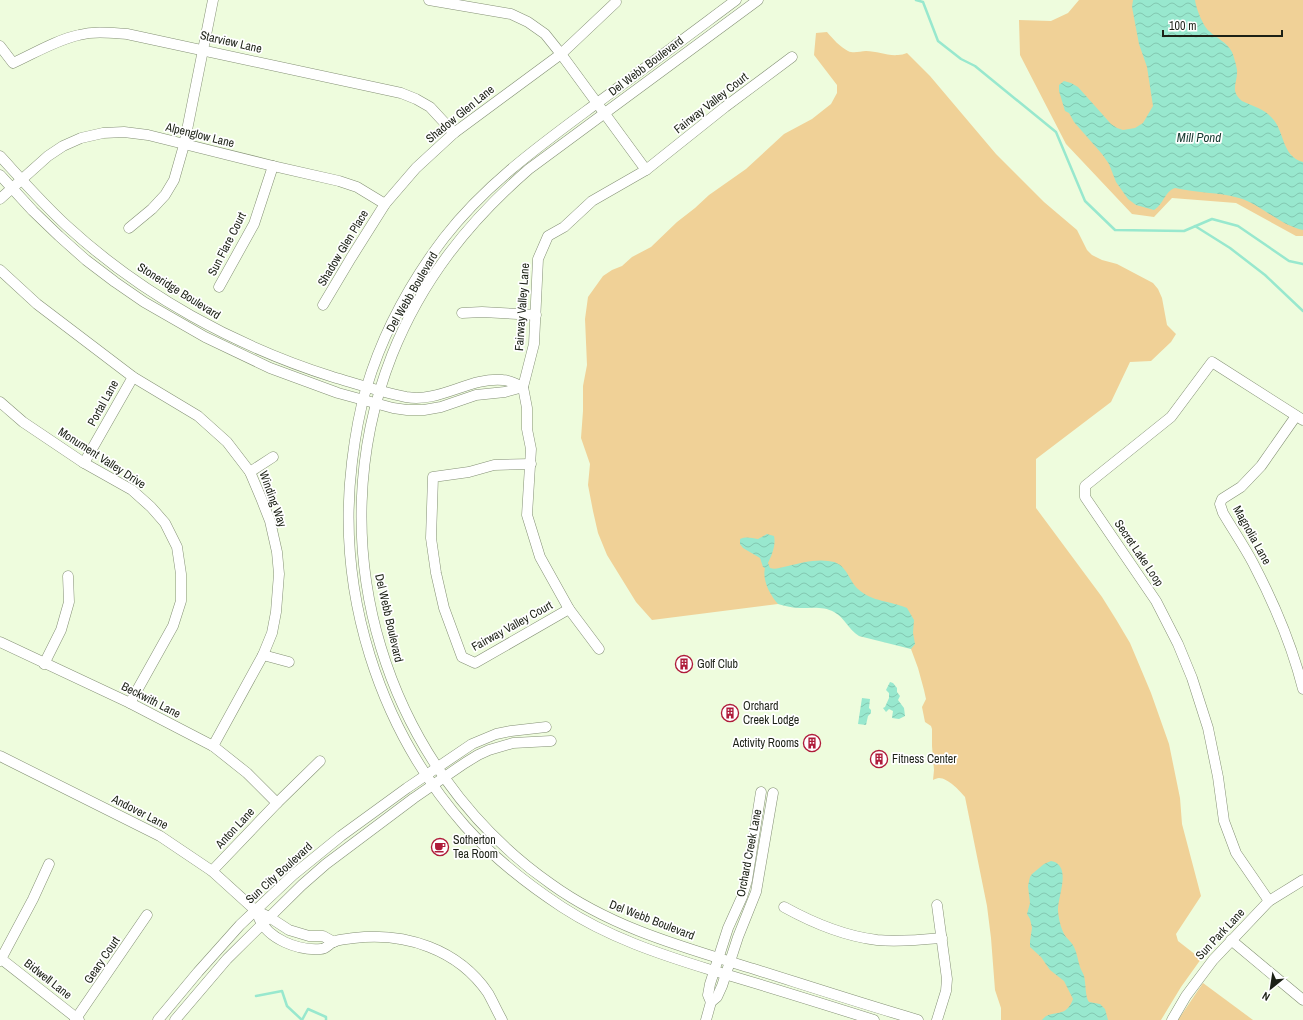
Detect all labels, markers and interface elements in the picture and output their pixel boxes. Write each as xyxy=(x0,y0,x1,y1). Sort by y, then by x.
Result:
scale bar xyxy=(1163,12,1282,38)
text: 100 m xyxy=(1169,18,1196,34)
street label: Starview Lane xyxy=(199,27,263,57)
street label: Del Webb Boulevard xyxy=(605,33,687,99)
street label: Fairway Valley Court xyxy=(671,69,752,137)
street label: Shadow Glen Lane xyxy=(422,81,498,147)
street label: Alpenglow Lane xyxy=(163,119,236,151)
water label: Mill Pond xyxy=(1177,129,1221,146)
street label: Shadow Glen Place xyxy=(314,207,372,289)
street label: Sun Flare Court xyxy=(204,209,250,279)
street label: Del Webb Boulevard xyxy=(383,249,441,335)
street label: Stoneridge Boulevard xyxy=(134,259,224,323)
street label: Fairway Valley Lane xyxy=(511,263,533,351)
street label: Portal Lane xyxy=(84,377,122,429)
street label: Monument Valley Drive xyxy=(55,424,149,492)
street label: Winding Way xyxy=(255,469,291,529)
street label: Magnolia Lane xyxy=(1229,503,1275,567)
street label: Secret Lake Loop xyxy=(1111,517,1167,589)
street label: Del Webb Boulevard xyxy=(371,572,407,664)
street label: Fairway Valley Court xyxy=(469,597,556,655)
building icon: Golf Club xyxy=(674,654,694,674)
place label: Golf Club xyxy=(697,656,738,672)
street label: Beckwith Lane xyxy=(119,678,183,722)
place label: Orchard Creek Lodge xyxy=(743,698,799,728)
building icon: Orchard Creek Lodge xyxy=(720,703,740,723)
building icon: Activity Rooms xyxy=(802,733,822,753)
place label: Activity Rooms xyxy=(732,735,799,751)
building icon: Fitness Center xyxy=(869,749,889,769)
place label: Fitness Center xyxy=(892,751,957,767)
street label: Andover Lane xyxy=(108,791,171,833)
street label: Anton Lane xyxy=(211,804,258,853)
street label: Orchard Creek Lane xyxy=(733,808,765,898)
place label: Sotherton Tea Room xyxy=(453,832,498,862)
cafe icon: Sotherton Tea Room xyxy=(430,837,450,857)
street label: Sun City Boulevard xyxy=(242,839,316,907)
street label: Del Webb Boulevard xyxy=(607,896,697,944)
street label: Sun Park Lane xyxy=(1192,905,1248,963)
street label: Geary Court xyxy=(80,933,124,987)
street label: Bidwell Lane xyxy=(21,955,75,1003)
north arrow xyxy=(1251,968,1291,1008)
text: N xyxy=(1260,989,1272,1004)

